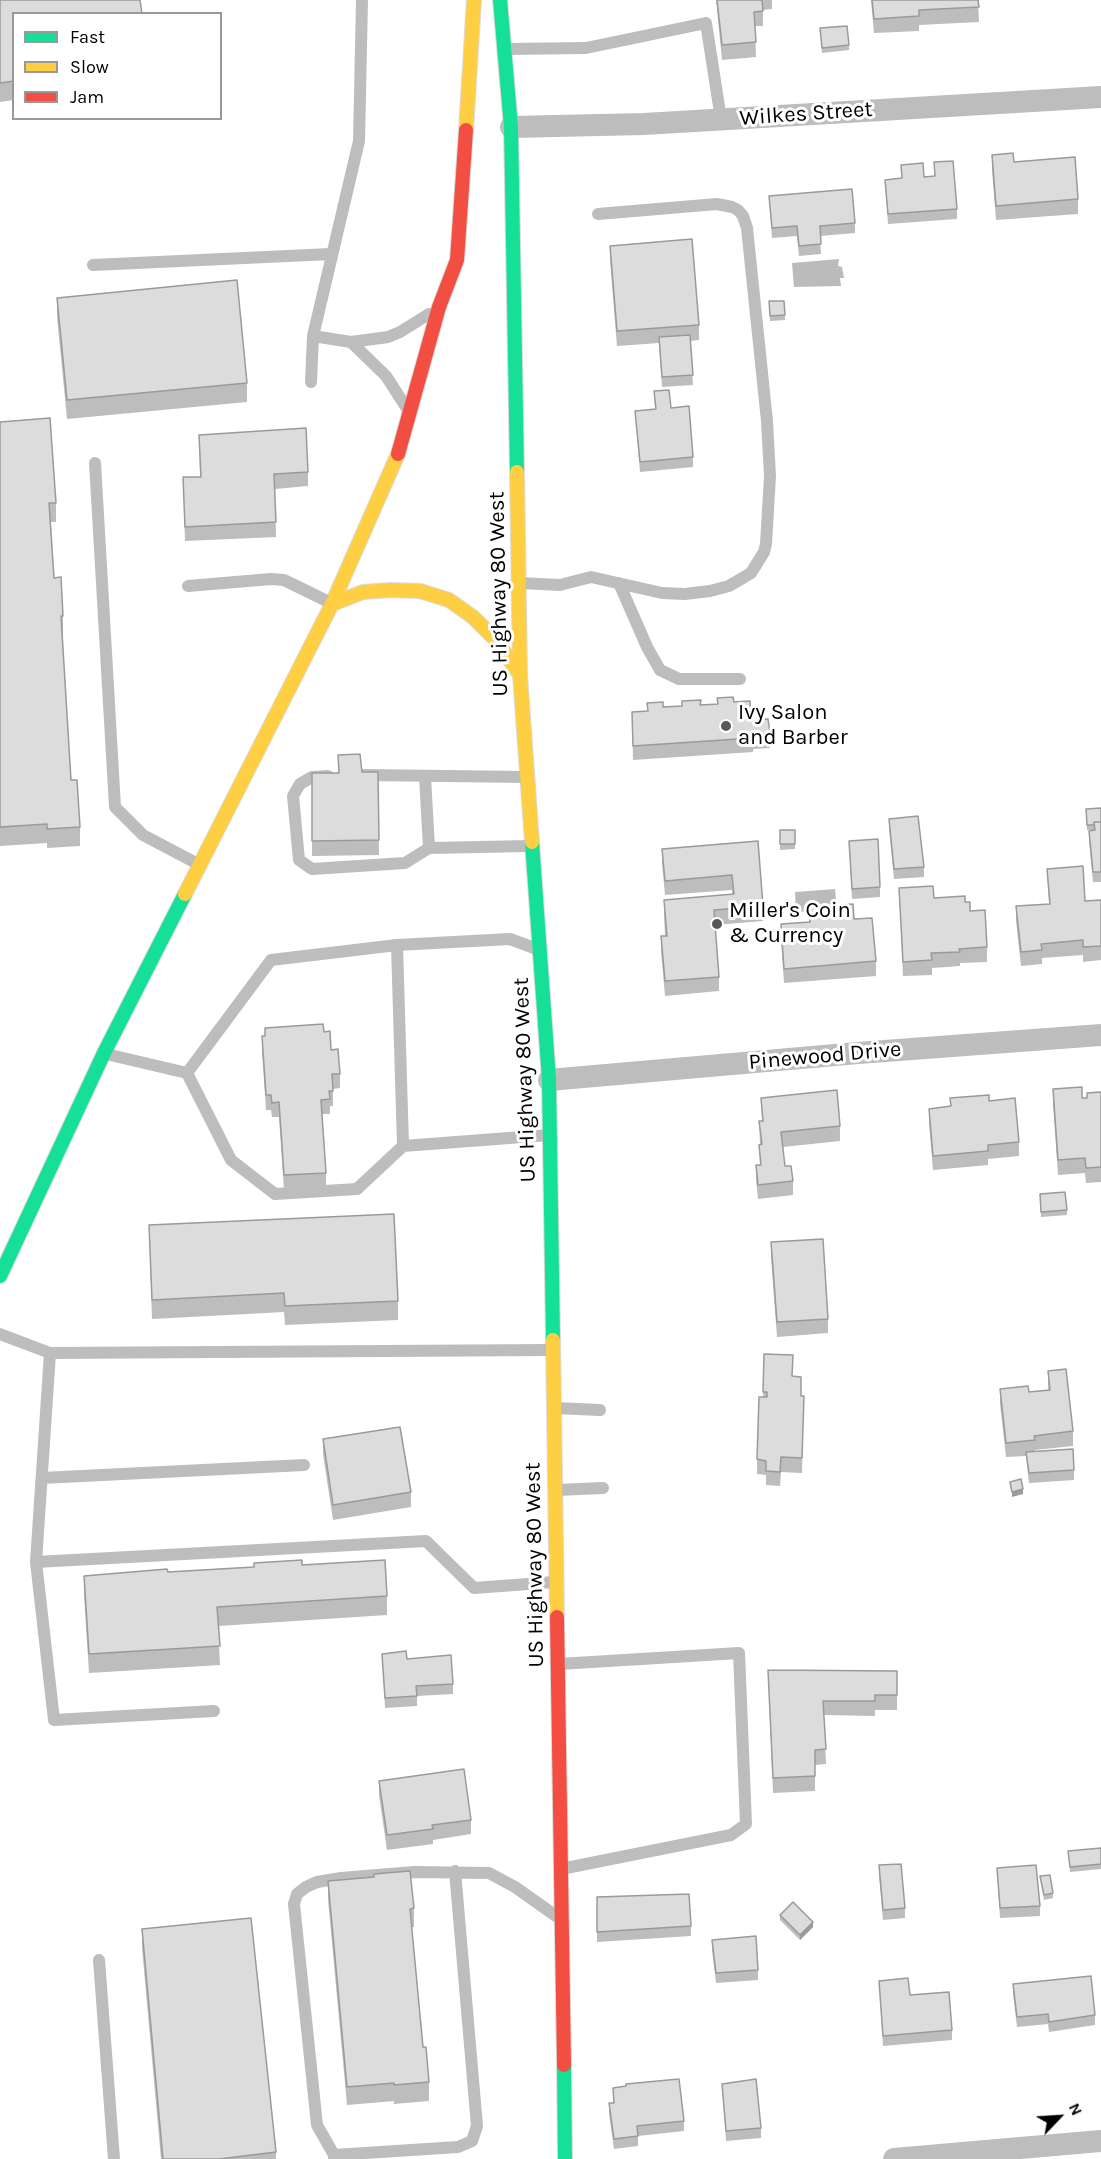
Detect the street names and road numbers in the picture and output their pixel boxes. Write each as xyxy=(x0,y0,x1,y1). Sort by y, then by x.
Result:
street label: Wilkes Street xyxy=(739,96,873,132)
street label: US Highway 80 West xyxy=(484,491,514,697)
street label: US Highway 80 West xyxy=(508,977,542,1183)
street label: Pinewood Drive xyxy=(748,1036,902,1076)
street label: US Highway 80 West xyxy=(520,1462,550,1668)

